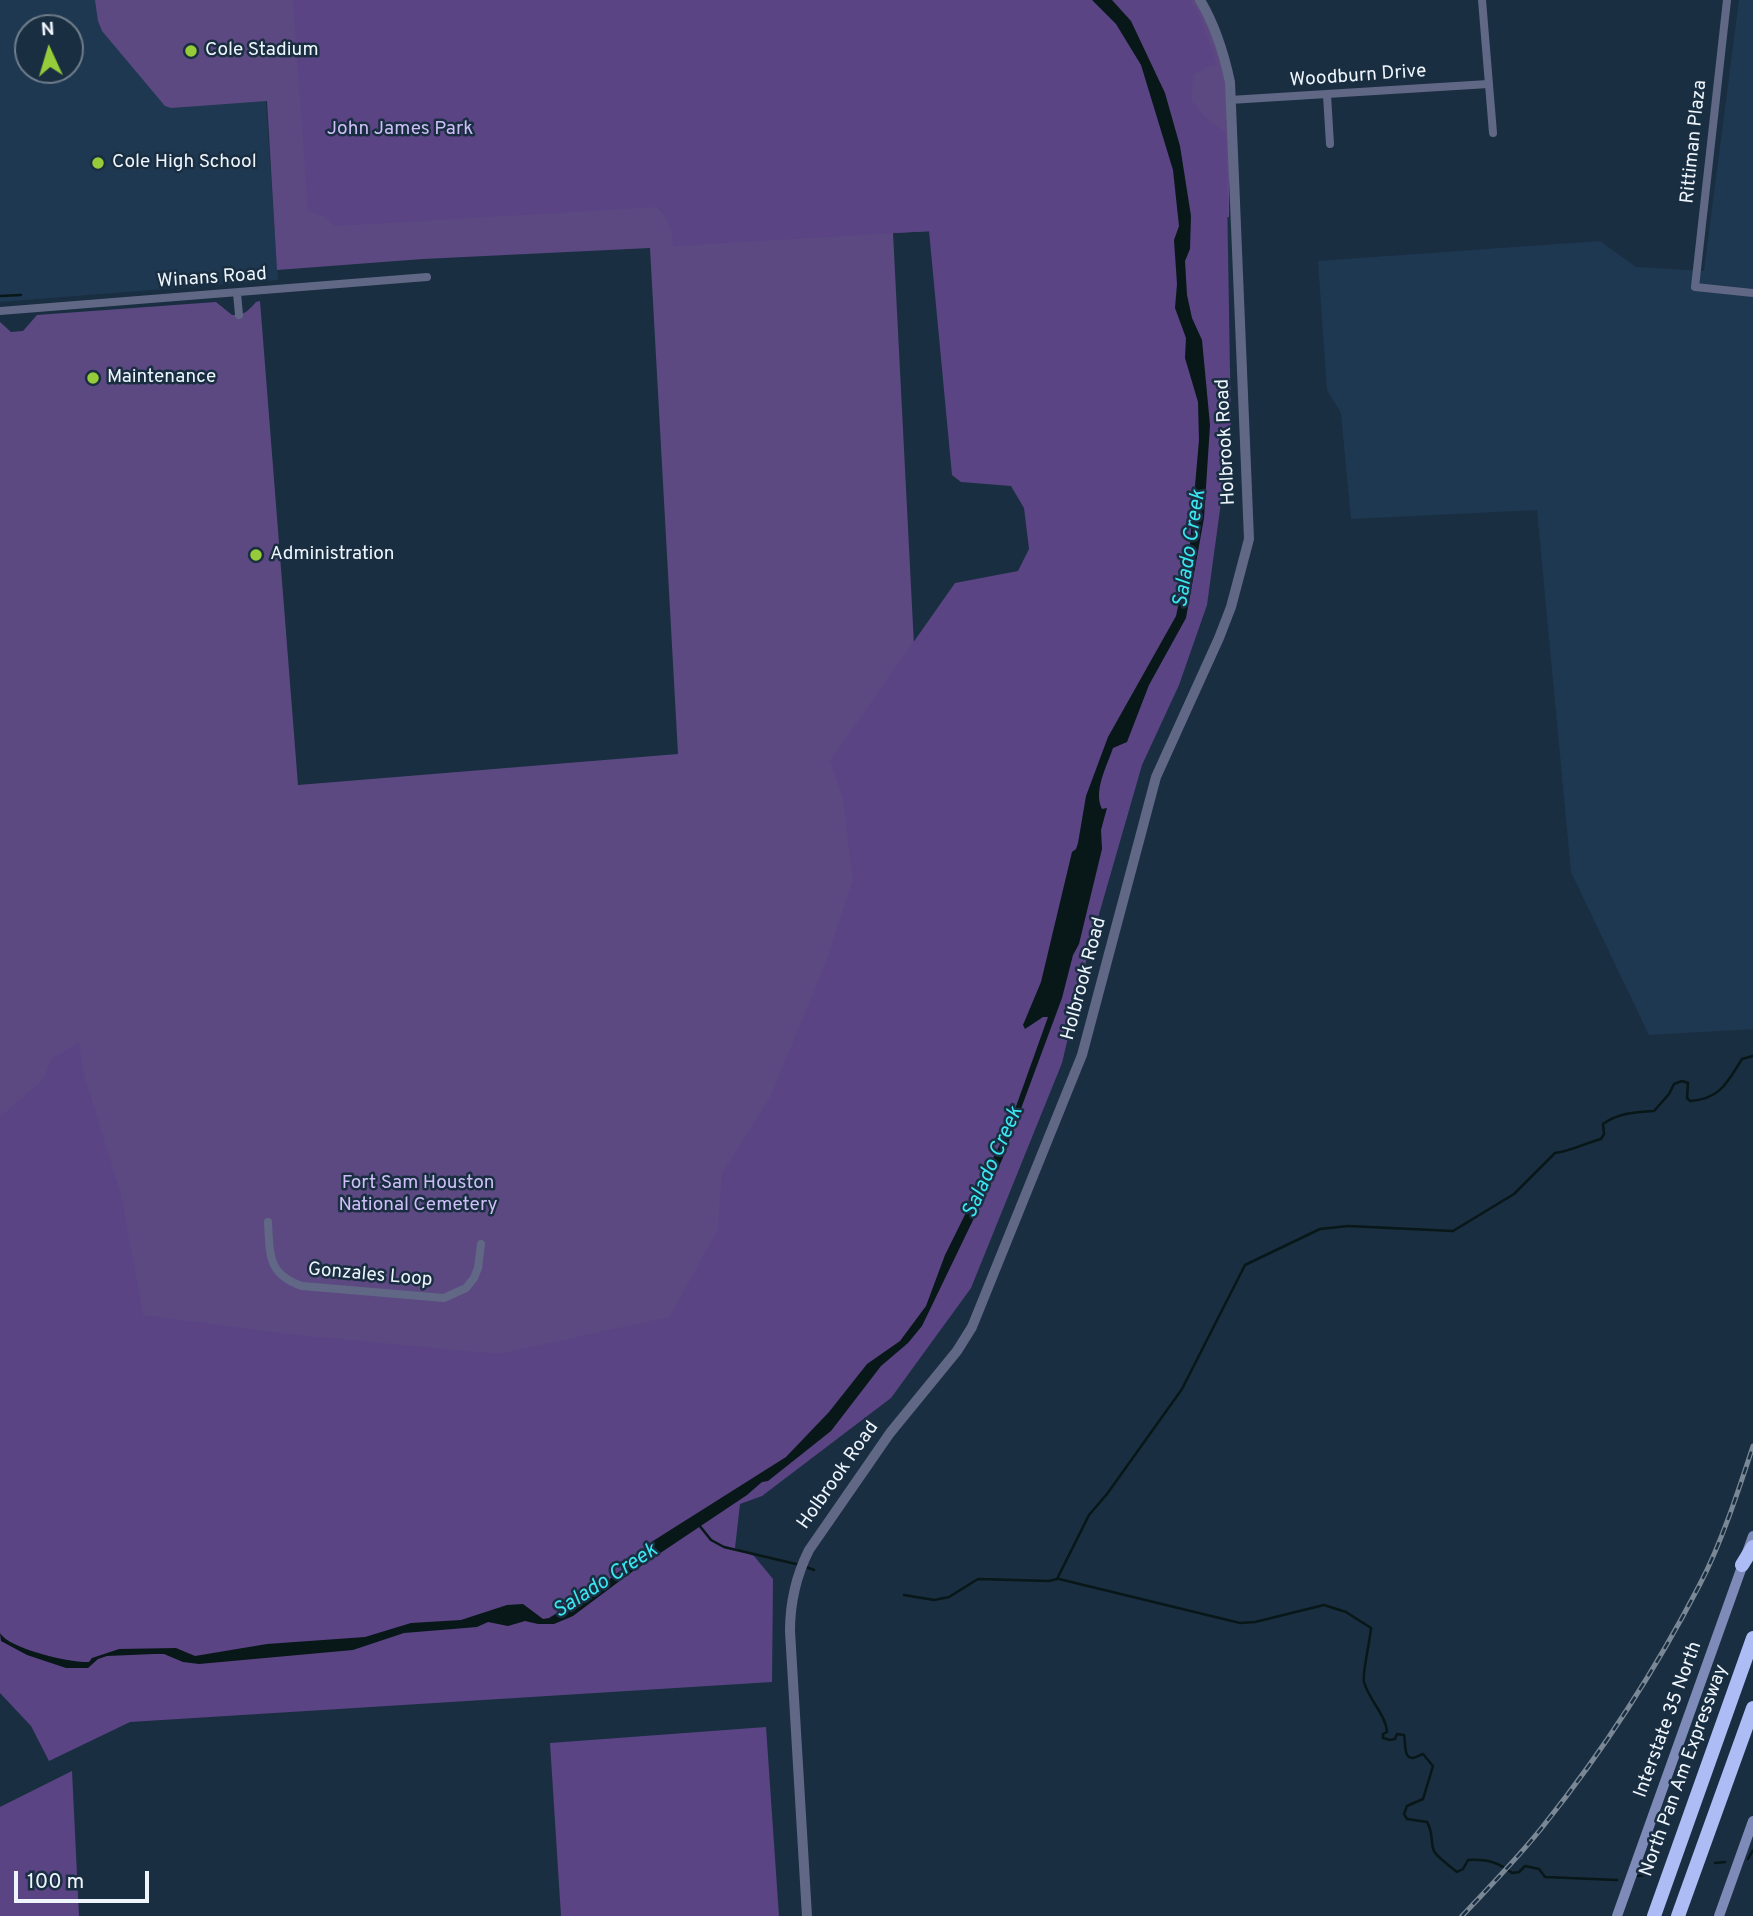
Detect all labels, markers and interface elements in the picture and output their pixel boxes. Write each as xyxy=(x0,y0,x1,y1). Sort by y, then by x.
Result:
north arrow xyxy=(14,14,84,84)
text: N xyxy=(40,18,55,42)
place label: Cole Stadium xyxy=(205,40,319,62)
marker: Cole Stadium xyxy=(183,43,199,59)
street label: Woodburn Drive xyxy=(1289,61,1427,93)
street label: Rittiman Plaza xyxy=(1677,79,1713,205)
park label: John James Park xyxy=(327,119,473,141)
place label: Cole High School xyxy=(112,152,257,174)
marker: Cole High School xyxy=(90,155,106,171)
street label: Winans Road xyxy=(156,264,268,294)
place label: Maintenance xyxy=(107,367,216,389)
marker: Maintenance xyxy=(85,370,101,386)
street label: Holbrook Road xyxy=(1212,378,1242,506)
water label: Salado Creek xyxy=(1169,488,1213,610)
place label: Administration xyxy=(270,544,395,566)
marker: Administration xyxy=(248,547,264,563)
street label: Holbrook Road xyxy=(1058,915,1112,1043)
water label: Salado Creek xyxy=(958,1103,1030,1223)
park label: Fort Sam Houston National Cemetery xyxy=(338,1173,498,1217)
street label: Gonzales Loop xyxy=(307,1259,433,1293)
street label: Holbrook Road xyxy=(793,1418,885,1534)
water label: Salado Creek xyxy=(549,1539,663,1625)
street label: Interstate 35 North xyxy=(1630,1639,1708,1801)
street label: North Pan Am Expressway xyxy=(1636,1662,1734,1880)
scale bar xyxy=(18,1856,152,1900)
text: 100 m xyxy=(27,1869,84,1896)

